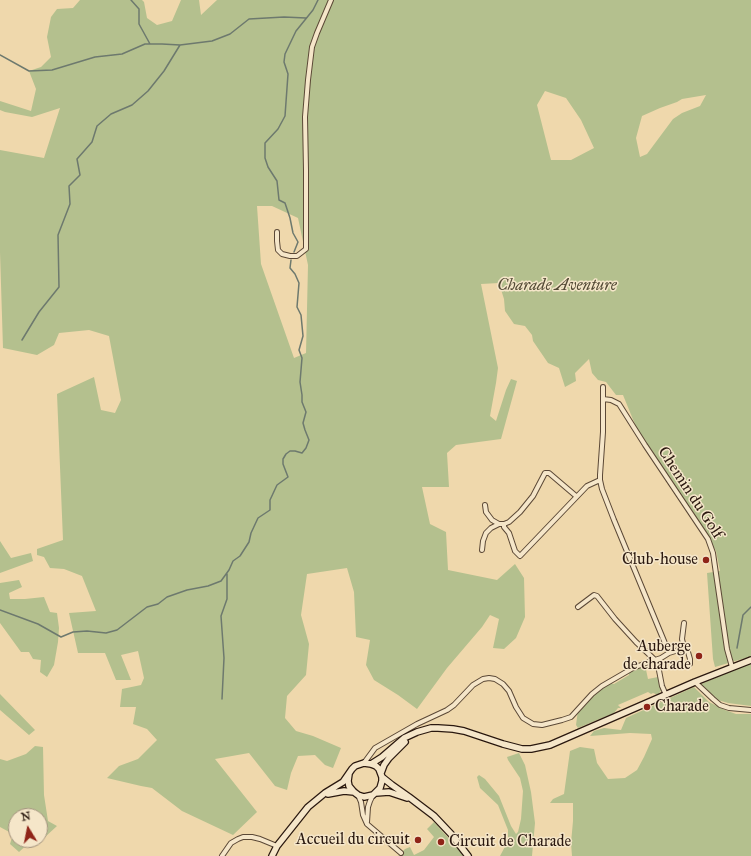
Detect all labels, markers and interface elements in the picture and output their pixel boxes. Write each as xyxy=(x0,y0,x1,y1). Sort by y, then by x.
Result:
park label: Charade Aventure xyxy=(497,276,617,296)
street label: Chemin du Golf xyxy=(653,443,727,543)
place label: Club-house xyxy=(622,550,698,570)
marker: Club-house xyxy=(701,555,711,565)
place label: Auberge de charade xyxy=(623,637,691,675)
marker: Auberge de charade xyxy=(694,651,704,661)
place label: Charade xyxy=(655,697,709,717)
marker: Charade xyxy=(642,702,652,712)
north arrow xyxy=(8,808,48,848)
text: N xyxy=(20,809,32,824)
place label: Accueil du circuit xyxy=(296,830,410,850)
place label: Circuit de Charade xyxy=(449,832,571,852)
marker: Accueil du circuit xyxy=(413,835,423,845)
marker: Circuit de Charade xyxy=(436,837,446,847)

